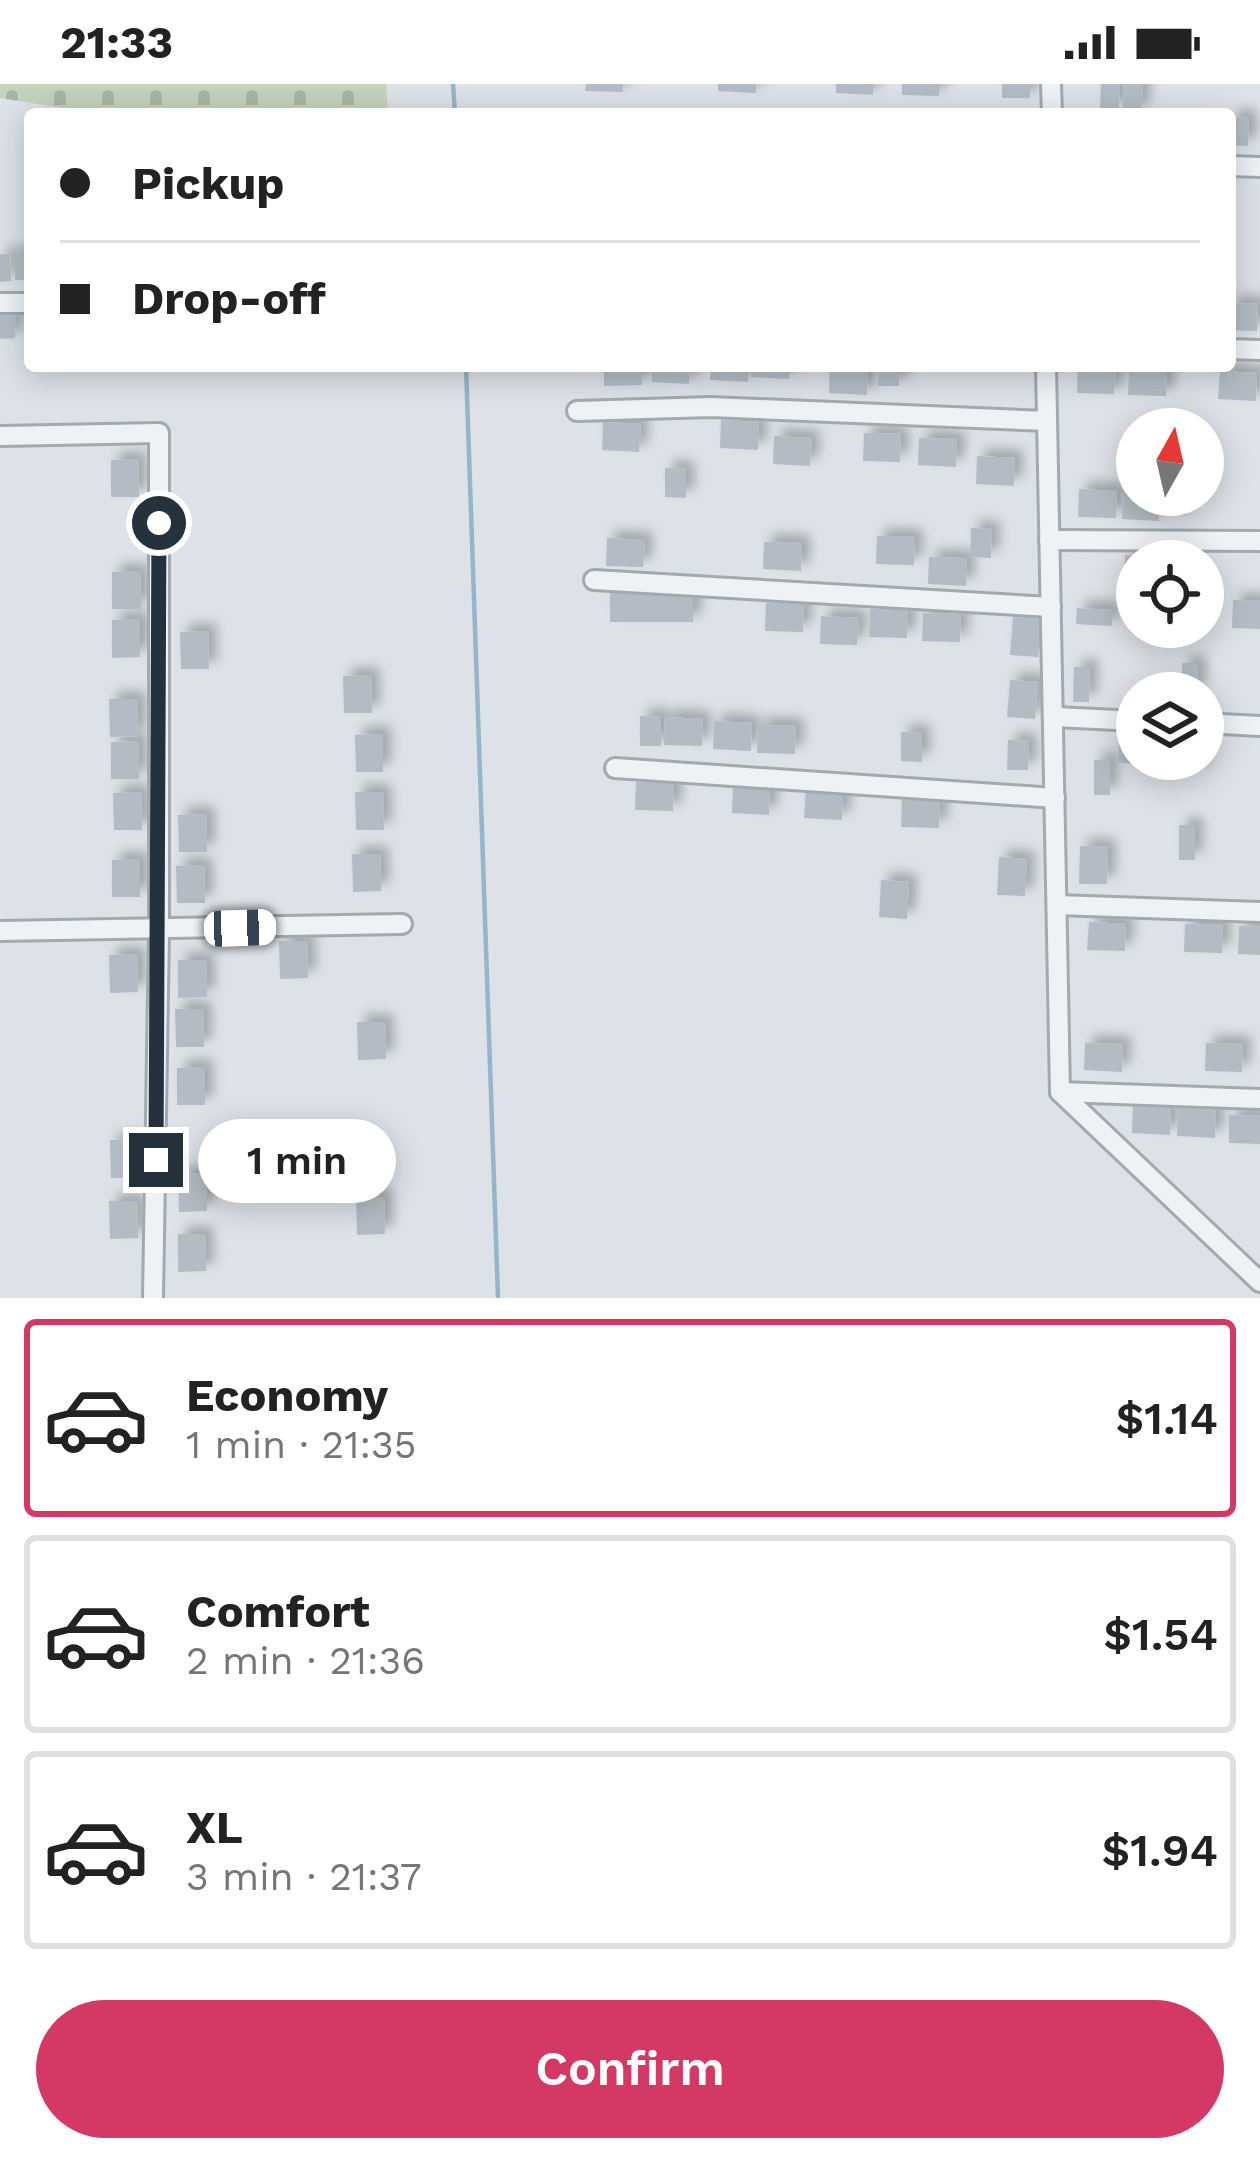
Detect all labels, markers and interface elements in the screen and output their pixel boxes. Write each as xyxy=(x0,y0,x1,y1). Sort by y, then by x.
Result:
text: 21:33 xyxy=(60,16,173,69)
text: Pickup xyxy=(132,157,284,210)
text: Drop-off xyxy=(132,272,326,325)
north arrow xyxy=(1116,408,1224,516)
map controls xyxy=(1116,408,1224,780)
route start xyxy=(132,496,186,550)
button: locate xyxy=(1116,540,1224,648)
button: layers xyxy=(1116,672,1224,780)
car xyxy=(203,909,277,947)
callout: 1 min xyxy=(198,1118,396,1202)
route end xyxy=(129,1133,183,1187)
text: 1 min xyxy=(247,1138,347,1183)
icon: car xyxy=(42,1364,150,1472)
text: Economy xyxy=(186,1369,388,1422)
text: $1.14 xyxy=(1116,1392,1218,1445)
text: 1 min · 21:35 xyxy=(186,1422,417,1467)
icon: car xyxy=(42,1580,150,1688)
text: Comfort xyxy=(186,1585,370,1638)
text: $1.54 xyxy=(1103,1608,1218,1661)
text: 2 min · 21:36 xyxy=(186,1638,425,1683)
icon: car xyxy=(42,1796,150,1904)
text: XL xyxy=(186,1801,243,1854)
text: $1.94 xyxy=(1102,1824,1218,1877)
text: 3 min · 21:37 xyxy=(186,1854,422,1899)
button: Confirm xyxy=(36,2000,1224,2138)

